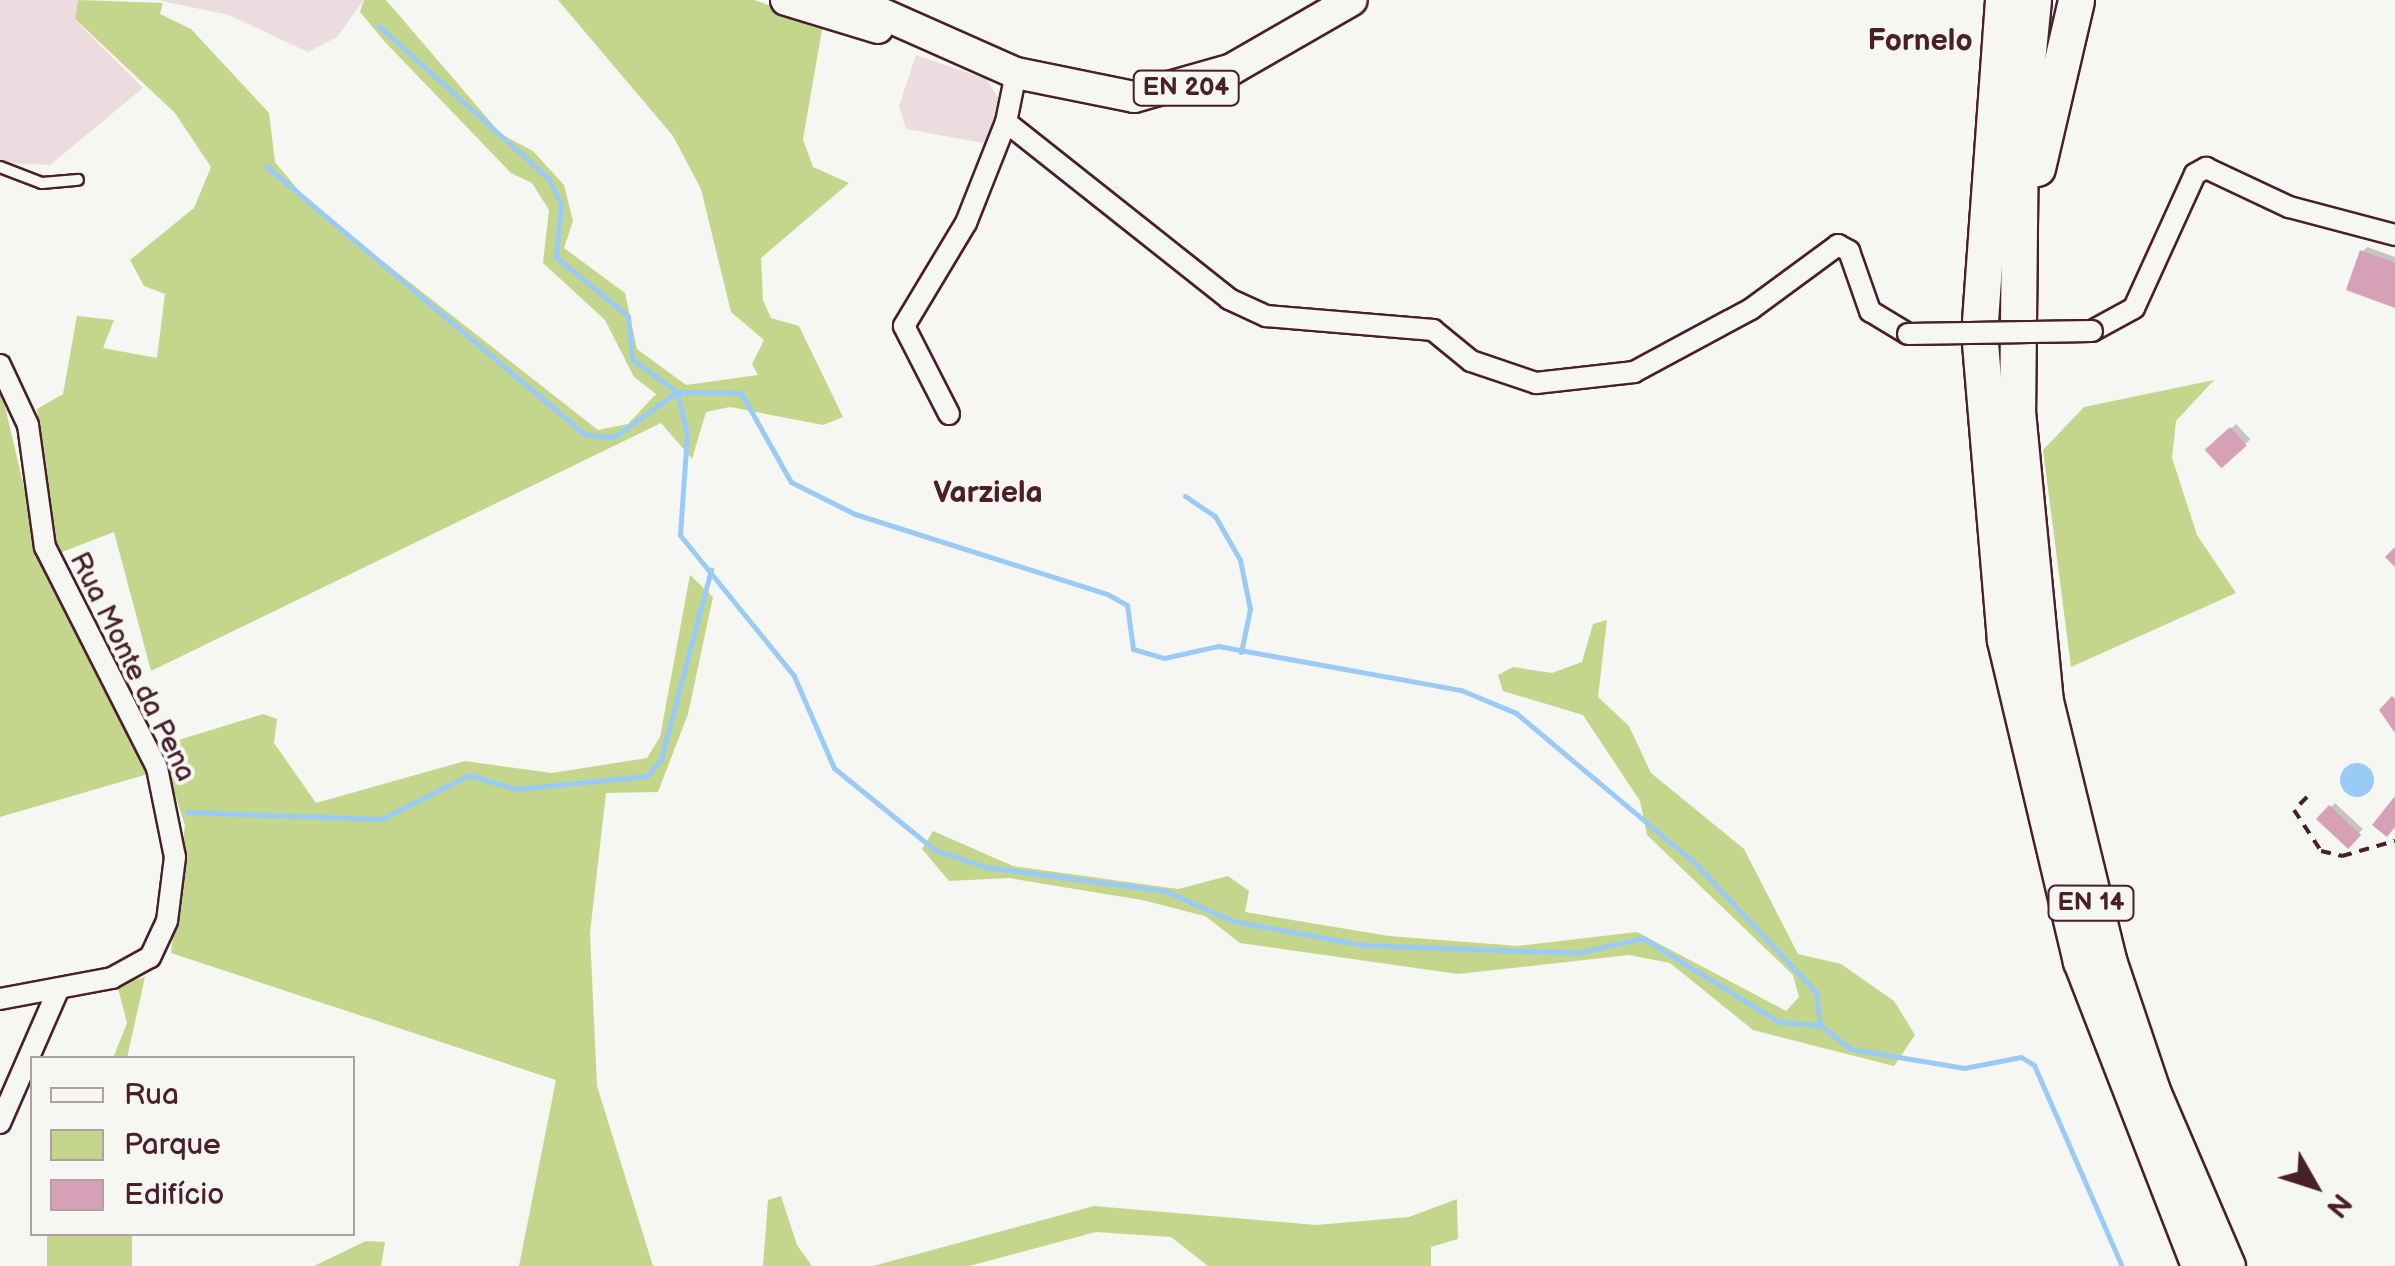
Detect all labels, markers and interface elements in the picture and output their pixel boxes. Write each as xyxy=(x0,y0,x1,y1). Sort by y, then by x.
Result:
district label: Fornelo xyxy=(1868,23,1972,59)
road number: EN 204 xyxy=(1131,68,1241,108)
district label: Varziela xyxy=(933,475,1043,511)
street label: Rua Monte da Pena xyxy=(62,547,202,787)
road number: EN 14 xyxy=(2046,883,2136,923)
legend xyxy=(30,1056,355,1236)
text: Rua xyxy=(124,1077,179,1113)
text: Parque xyxy=(124,1127,221,1163)
north arrow xyxy=(2265,1136,2365,1236)
text: Edifício xyxy=(124,1177,224,1213)
text: N xyxy=(2319,1187,2358,1224)

